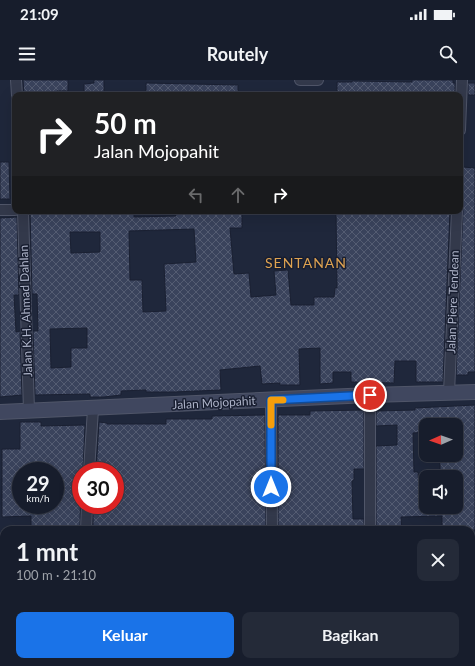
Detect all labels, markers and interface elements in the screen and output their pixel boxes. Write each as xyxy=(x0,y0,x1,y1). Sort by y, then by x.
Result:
text: 21:09 xyxy=(20,5,59,23)
icon: menu xyxy=(16,43,38,65)
text: Routely xyxy=(207,43,268,65)
icon: search xyxy=(437,43,459,65)
text: 50 m xyxy=(94,106,157,140)
icon: right xyxy=(28,108,80,160)
text: Jalan Mojopahit xyxy=(94,140,219,162)
icon: left xyxy=(185,184,207,206)
icon: ahead xyxy=(227,184,249,206)
icon: right xyxy=(269,184,291,206)
street label: Jalan K.H. Ahmad Dahlan xyxy=(16,245,35,377)
street label: Jalan Piere Tendean xyxy=(443,250,462,354)
district label: SENTANAN xyxy=(265,254,347,271)
pin xyxy=(353,378,387,412)
icon: arrive xyxy=(359,384,381,406)
street label: Jalan Mojopahit xyxy=(172,393,257,412)
north arrow xyxy=(419,418,463,462)
map controls xyxy=(419,418,463,514)
speed limit sign: 30 xyxy=(72,462,124,514)
position arrow xyxy=(250,466,292,508)
button: sound xyxy=(419,470,463,514)
text: 29 xyxy=(26,471,50,495)
text: km/h xyxy=(26,492,50,504)
text: 1 mnt xyxy=(16,537,78,566)
button: close xyxy=(417,539,459,581)
text: 100 m · 21:10 xyxy=(16,567,96,583)
button: Keluar xyxy=(16,612,234,658)
button: Bagikan xyxy=(242,612,459,658)

